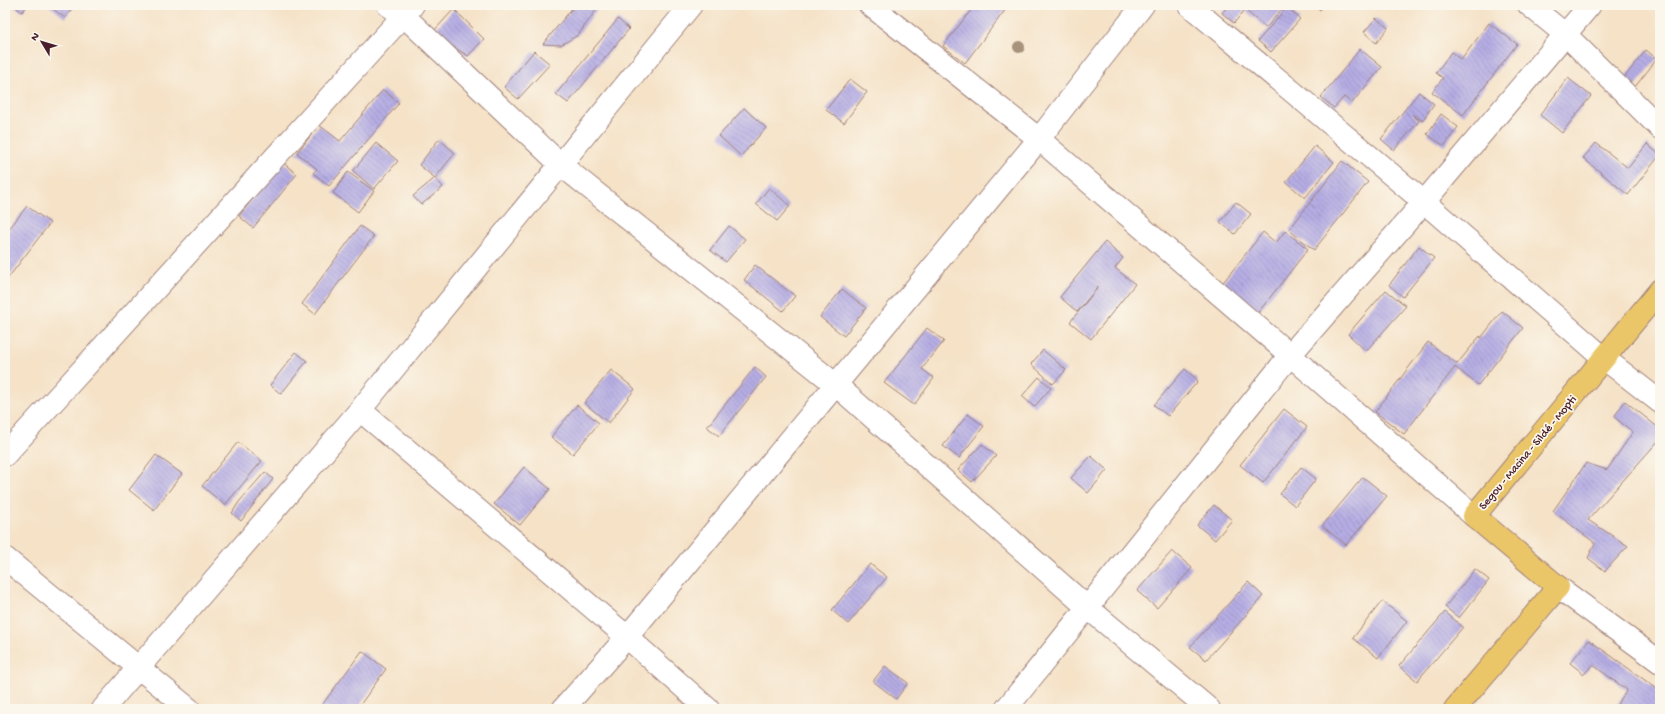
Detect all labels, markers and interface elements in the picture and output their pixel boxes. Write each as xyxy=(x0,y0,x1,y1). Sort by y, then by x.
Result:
north arrow xyxy=(22,22,62,62)
text: N xyxy=(29,31,43,44)
street label: Segou - Macina - Sildé - Mopti xyxy=(1477,393,1581,513)

